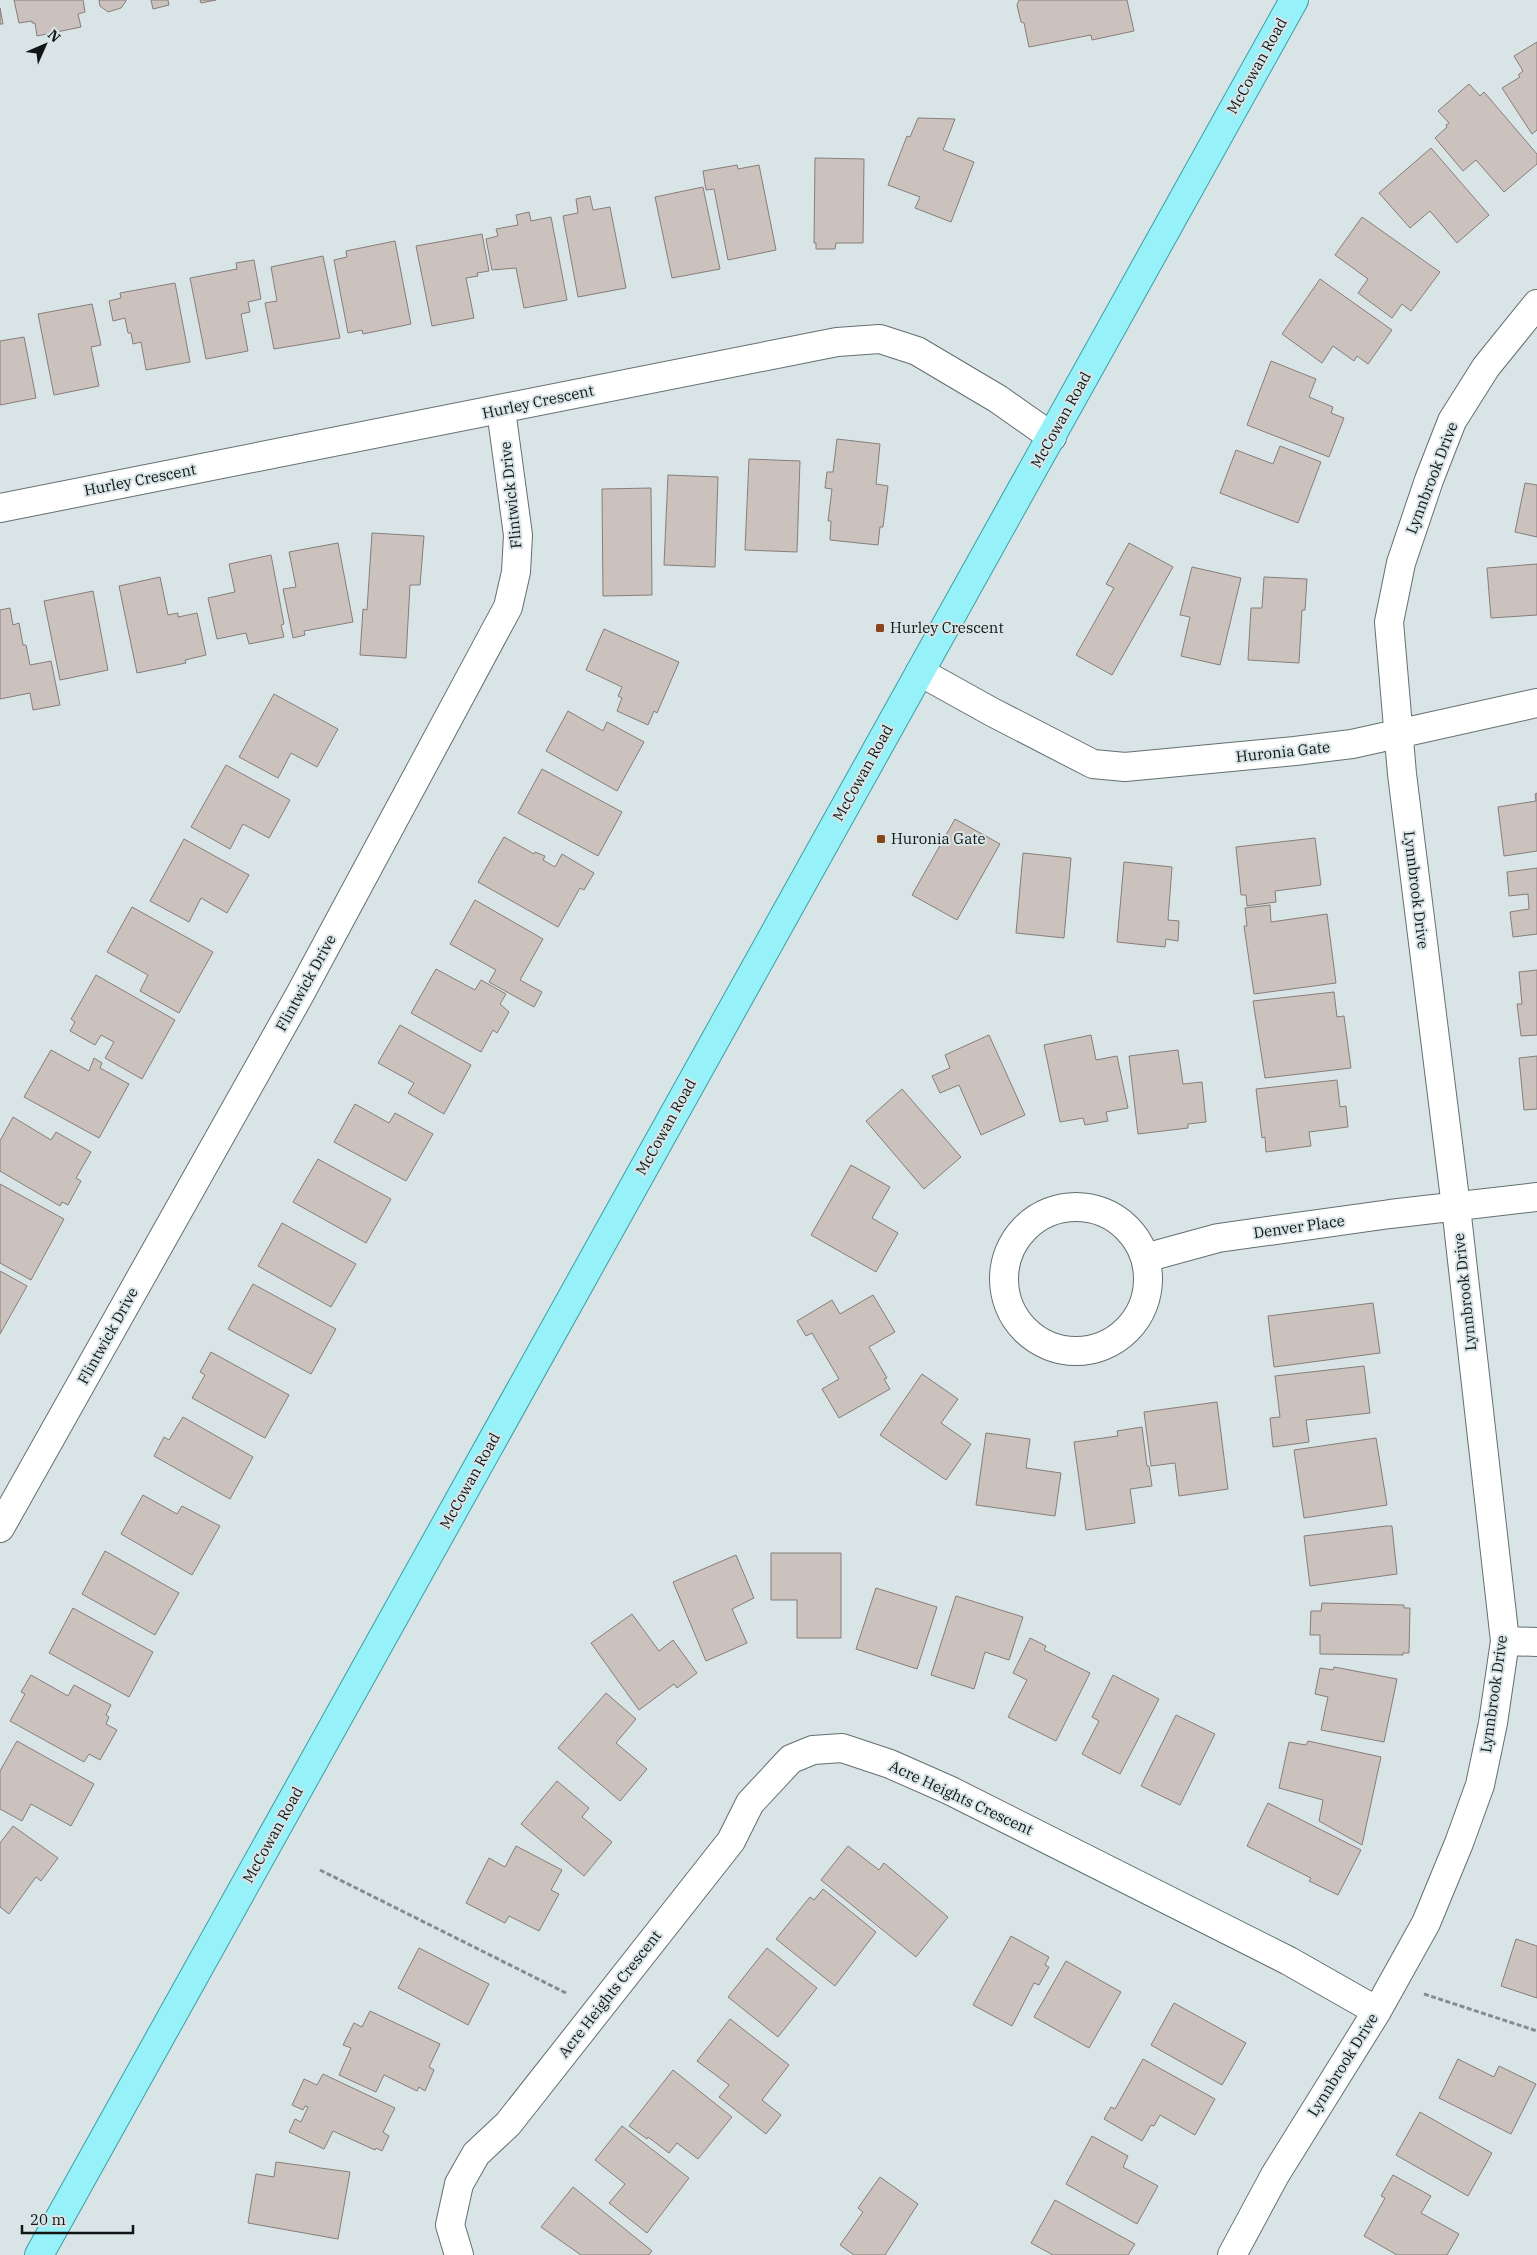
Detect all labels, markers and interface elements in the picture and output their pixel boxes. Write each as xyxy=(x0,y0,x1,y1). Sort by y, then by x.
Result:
street label: McCowan Road xyxy=(1222,14,1291,117)
north arrow xyxy=(20,20,70,70)
text: N xyxy=(44,26,64,46)
street label: McCowan Road xyxy=(1026,368,1095,471)
street label: Hurley Crescent xyxy=(480,380,595,423)
street label: Lynnbrook Drive xyxy=(1401,419,1462,537)
street label: Flintwick Drive xyxy=(495,440,526,550)
street label: Hurley Crescent xyxy=(82,459,198,500)
place label: Hurley Crescent xyxy=(890,618,1004,637)
marker: Hurley Crescent xyxy=(874,622,886,634)
street label: McCowan Road xyxy=(828,721,897,824)
street label: Huronia Gate xyxy=(1235,737,1331,766)
place label: Huronia Gate xyxy=(891,829,986,848)
street label: Lynnbrook Drive xyxy=(1400,830,1433,950)
marker: Huronia Gate xyxy=(875,833,887,845)
street label: Flintwick Drive xyxy=(271,931,340,1034)
street label: McCowan Road xyxy=(631,1075,700,1178)
street label: Denver Place xyxy=(1252,1211,1346,1242)
street label: Lynnbrook Drive xyxy=(1449,1232,1480,1352)
street label: Flintwick Drive xyxy=(73,1284,142,1387)
street label: McCowan Road xyxy=(435,1429,504,1532)
street label: Lynnbrook Drive xyxy=(1476,1634,1511,1754)
street label: Acre Heights Crescent xyxy=(886,1756,1036,1839)
street label: McCowan Road xyxy=(238,1783,307,1886)
street label: Acre Heights Crescent xyxy=(554,1926,665,2061)
street label: Lynnbrook Drive xyxy=(1303,2009,1382,2120)
scale bar xyxy=(22,2202,134,2234)
text: 20 m xyxy=(30,2210,66,2229)

